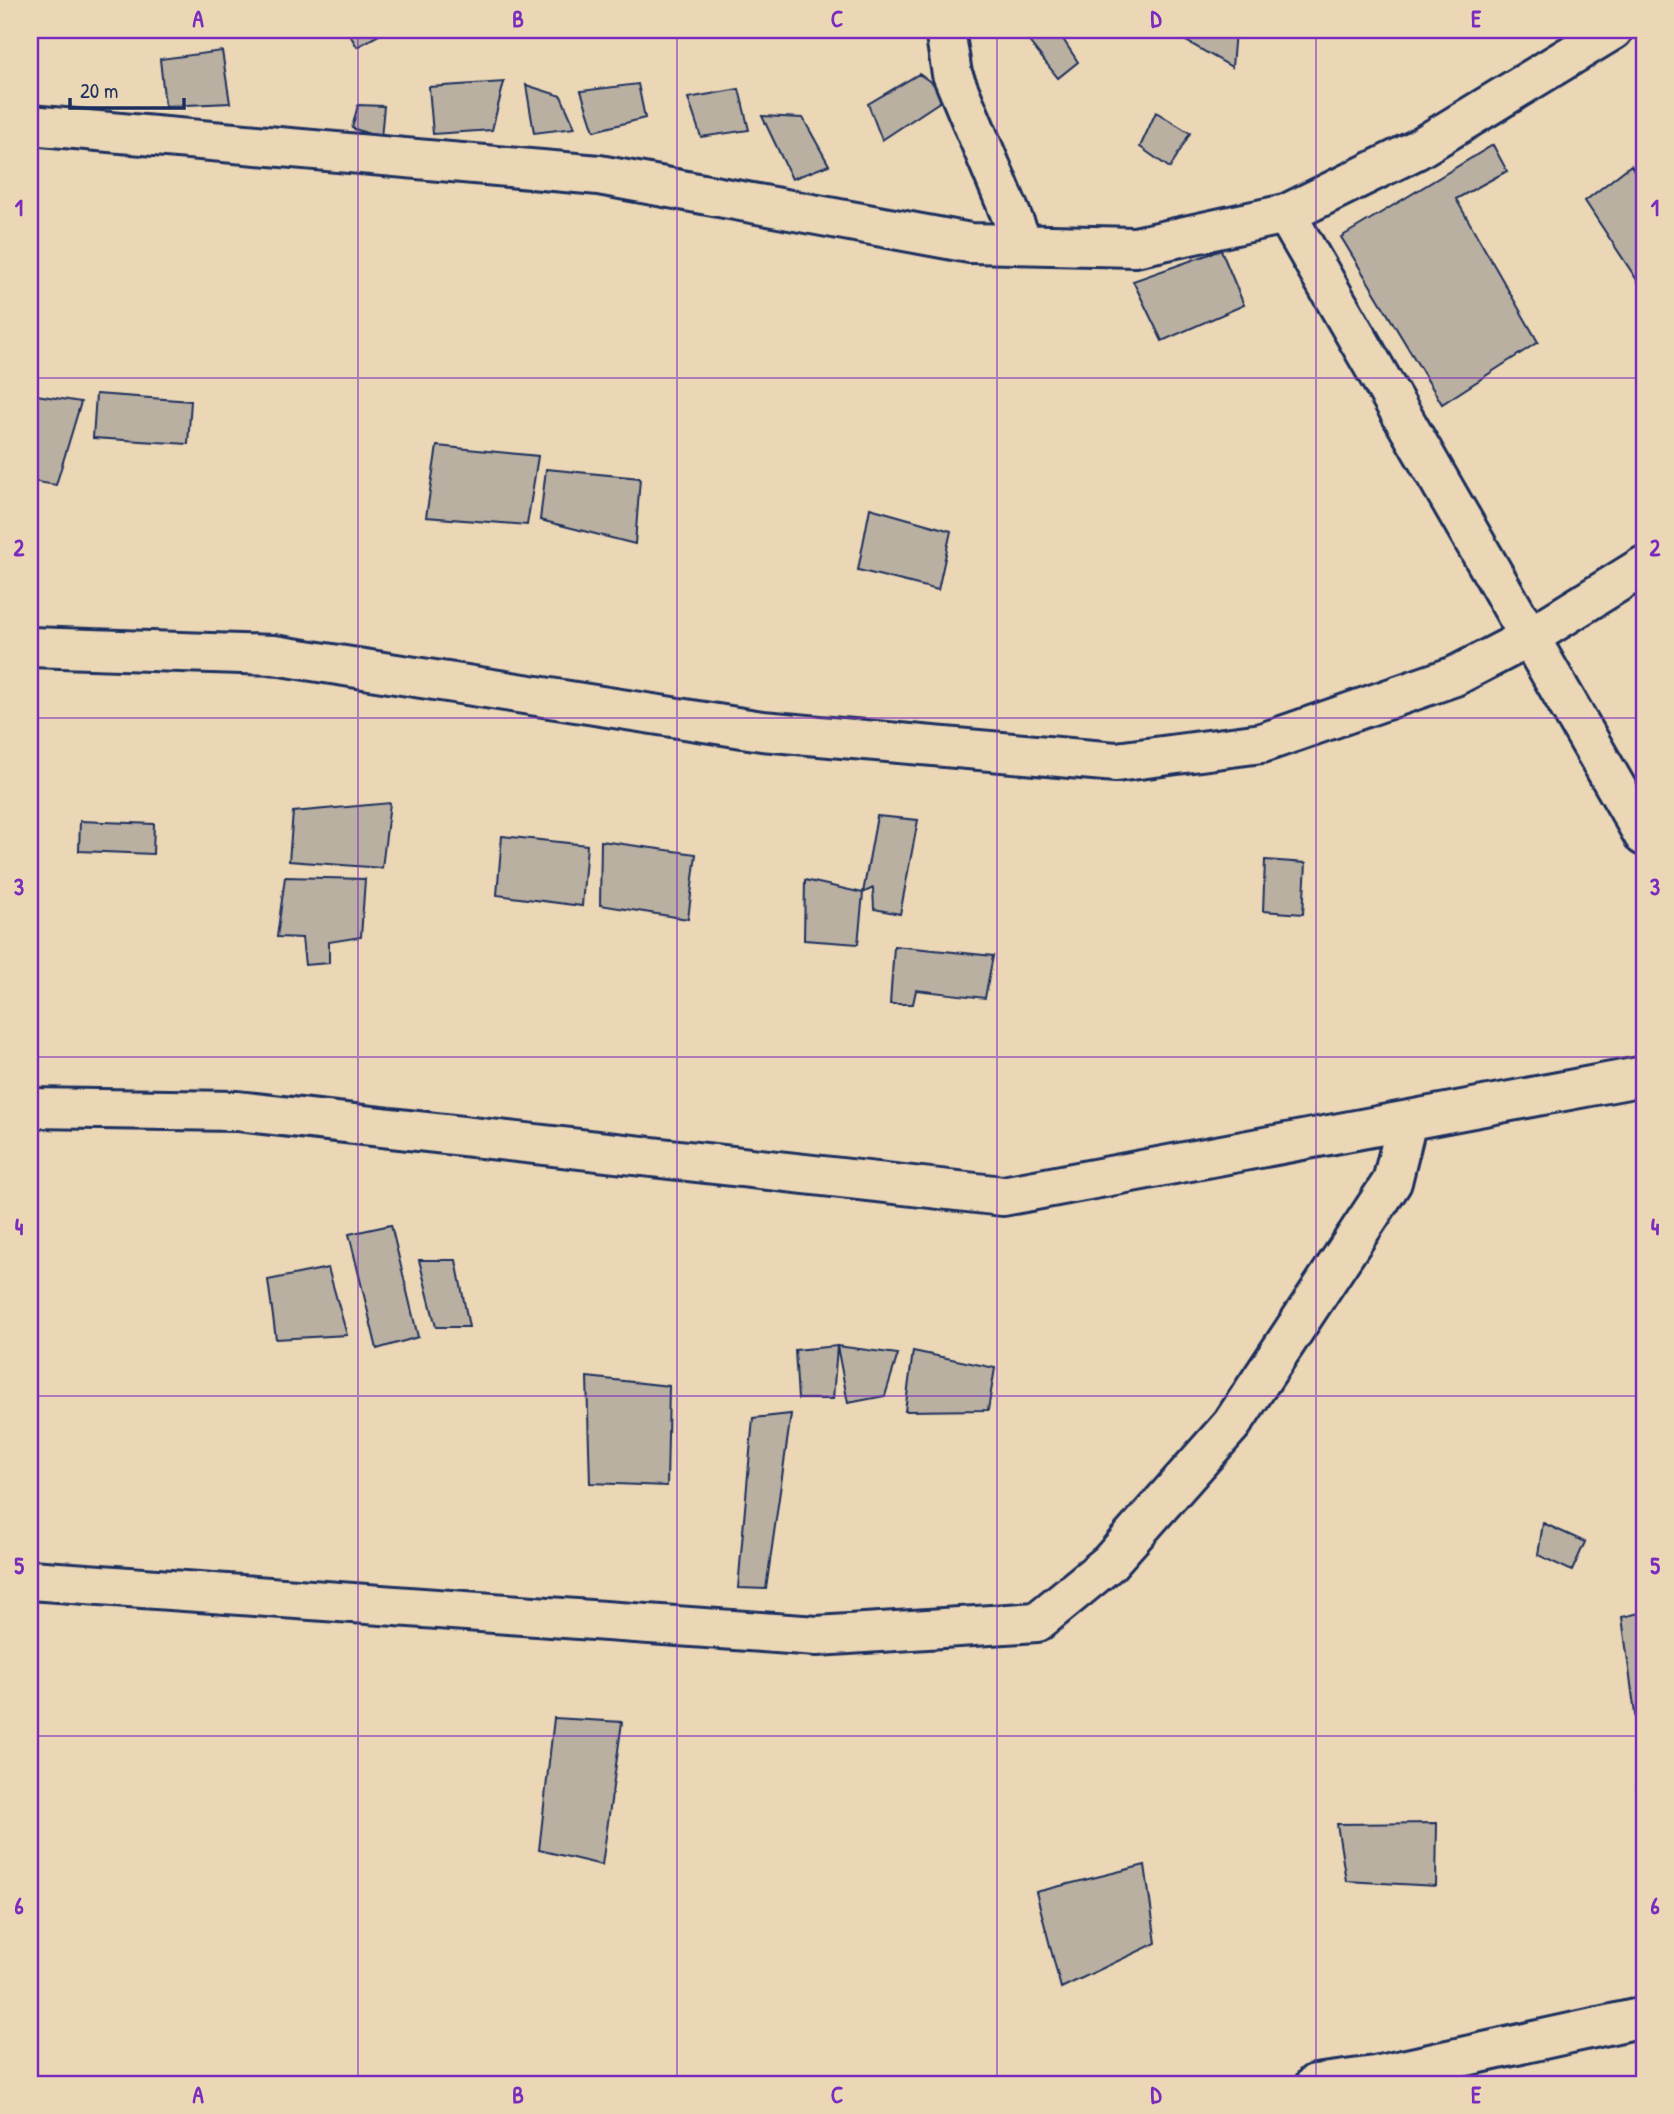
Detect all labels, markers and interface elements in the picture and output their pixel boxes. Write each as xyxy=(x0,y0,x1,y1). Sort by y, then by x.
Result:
text: A xyxy=(192,3,204,34)
text: B xyxy=(512,3,524,34)
text: C xyxy=(831,3,843,34)
text: D xyxy=(1151,3,1163,34)
text: E xyxy=(1471,3,1482,34)
scale bar xyxy=(70,66,184,110)
text: 20 m xyxy=(80,76,118,105)
text: 1 xyxy=(15,192,23,223)
text: 1 xyxy=(1651,192,1659,223)
text: 2 xyxy=(14,532,25,563)
text: 2 xyxy=(1650,532,1661,563)
text: 3 xyxy=(14,871,24,902)
text: 3 xyxy=(1650,871,1660,902)
text: 4 xyxy=(15,1211,24,1242)
text: 4 xyxy=(1651,1211,1660,1242)
text: 5 xyxy=(14,1550,24,1581)
text: 5 xyxy=(1650,1550,1660,1581)
text: 6 xyxy=(14,1890,24,1921)
text: 6 xyxy=(1650,1890,1660,1921)
text: A xyxy=(192,2079,204,2110)
text: B xyxy=(512,2079,524,2110)
text: C xyxy=(831,2079,843,2110)
text: D xyxy=(1151,2079,1163,2110)
text: E xyxy=(1471,2079,1482,2110)

